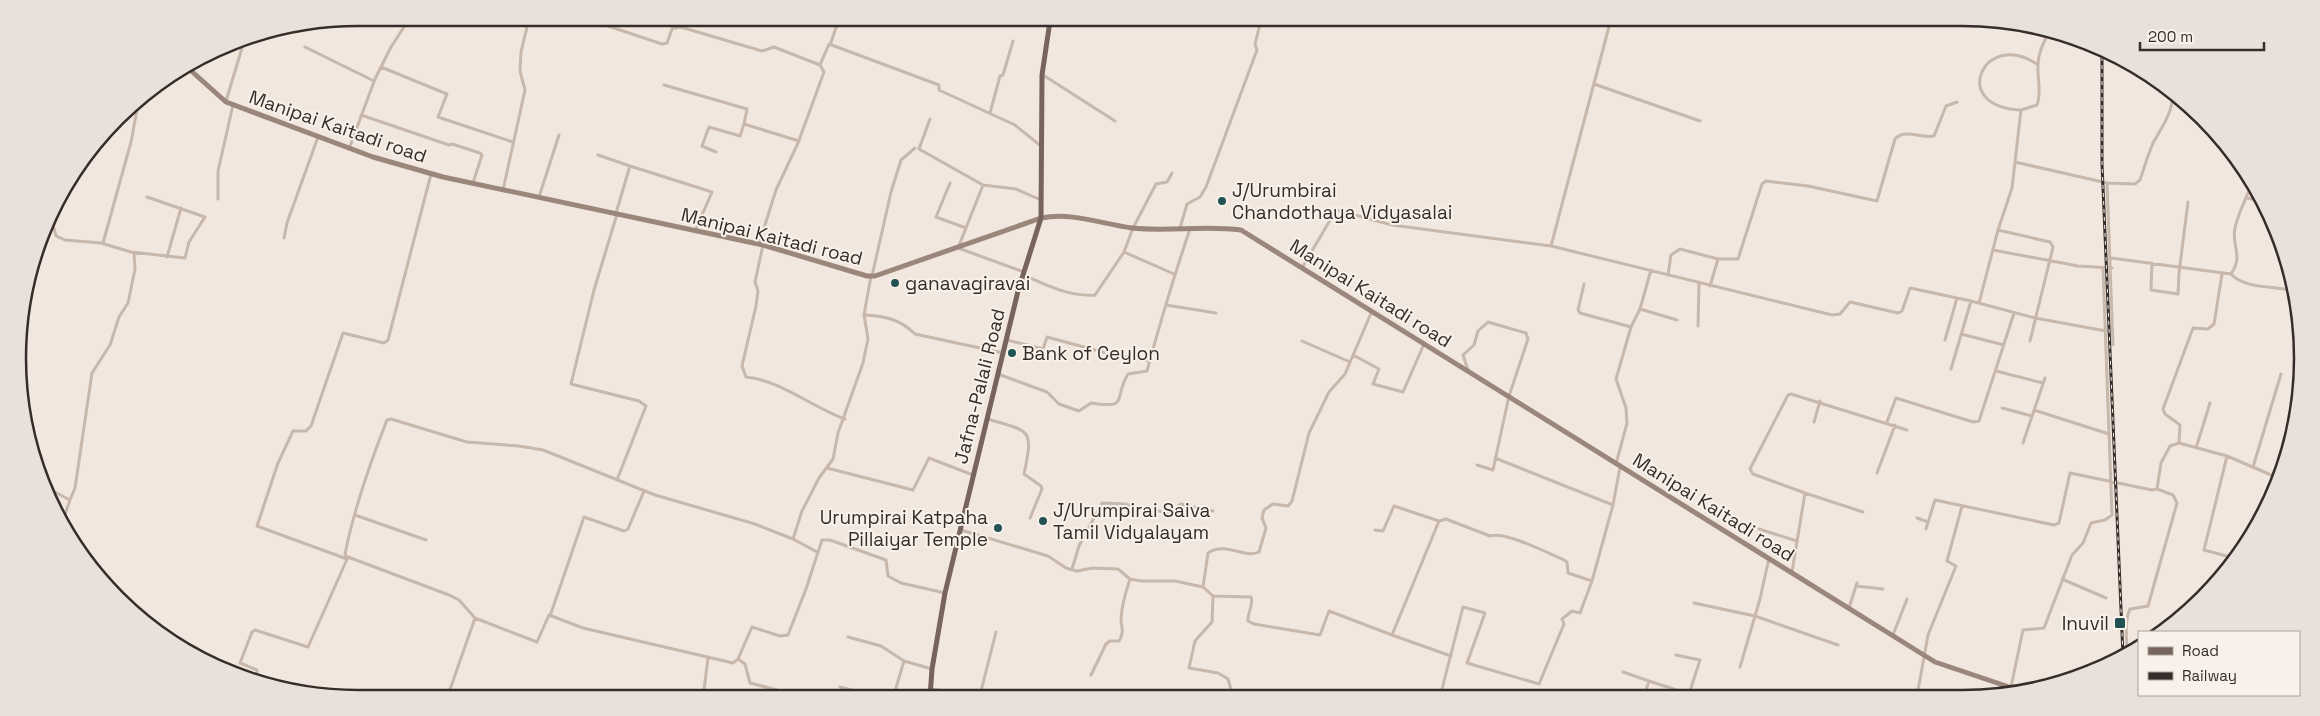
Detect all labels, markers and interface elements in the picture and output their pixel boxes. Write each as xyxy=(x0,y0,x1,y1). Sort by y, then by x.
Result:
scale bar xyxy=(2140,20,2264,52)
text: 200 m xyxy=(2148,27,2193,46)
street label: Manipai Kaitadi road xyxy=(246,84,430,169)
place label: J/Urumbirai Chandothaya Vidyasalai xyxy=(1232,178,1453,225)
marker: J/Urumbirai Chandothaya Vidyasalai xyxy=(1216,195,1228,207)
street label: Manipai Kaitadi road xyxy=(679,202,865,271)
street label: Manipai Kaitadi road xyxy=(1285,234,1456,353)
place label: ganavagiravai xyxy=(905,271,1030,296)
marker: ganavagiravai xyxy=(889,277,901,289)
street label: Jafna-Palali Road xyxy=(948,306,1011,466)
place label: Bank of Ceylon xyxy=(1022,341,1160,366)
marker: Bank of Ceylon xyxy=(1006,347,1018,359)
street label: Manipai Kaitadi road xyxy=(1628,448,1799,567)
place label: J/Urumpirai Saiva Tamil Vidyalayam xyxy=(1053,498,1211,545)
place label: Urumpirai Katpaha Pillaiyar Temple xyxy=(820,505,988,552)
marker: J/Urumpirai Saiva Tamil Vidyalayam xyxy=(1037,515,1049,527)
marker: Urumpirai Katpaha Pillaiyar Temple xyxy=(992,522,1004,534)
place label: Inuvil xyxy=(2062,611,2109,636)
marker: Inuvil xyxy=(2113,616,2127,630)
legend xyxy=(2138,631,2300,696)
text: Road xyxy=(2182,641,2219,660)
text: Railway xyxy=(2182,666,2237,685)

